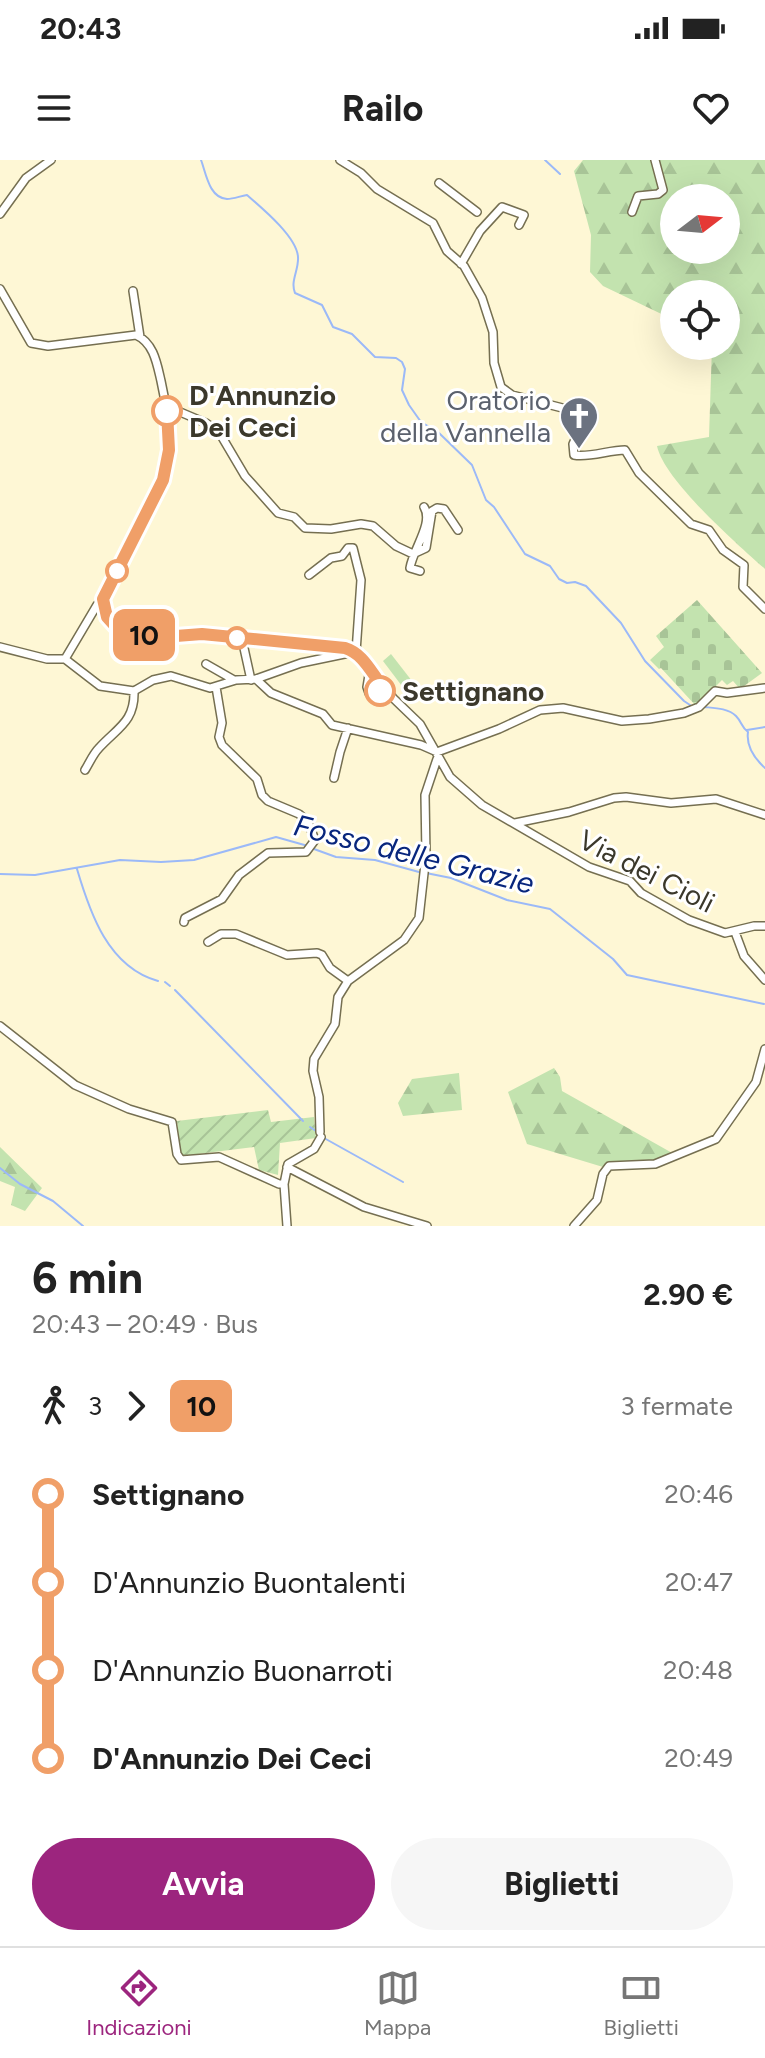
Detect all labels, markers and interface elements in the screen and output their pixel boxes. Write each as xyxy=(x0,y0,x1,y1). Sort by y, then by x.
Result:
text: 20:43 xyxy=(40,10,122,47)
icon: menu xyxy=(32,86,76,130)
icon: heart xyxy=(689,86,733,130)
text: Railo xyxy=(342,87,423,130)
north arrow xyxy=(660,184,740,264)
map controls xyxy=(660,184,740,360)
button: locate xyxy=(660,280,740,360)
place label: D'Annunzio Dei Ceci xyxy=(189,378,336,444)
place label: Oratorio della Vannella xyxy=(380,383,551,449)
church icon: Oratorio della Vannella xyxy=(558,395,600,450)
marker: D'Annunzio Dei Ceci xyxy=(152,396,182,426)
unlabelled marker xyxy=(106,560,128,582)
line badge: 10 xyxy=(108,609,180,661)
text: 10 xyxy=(129,618,159,652)
unlabelled marker xyxy=(226,627,248,649)
place label: Settignano xyxy=(402,674,544,708)
marker: Settignano xyxy=(365,676,395,706)
water label: Fosso delle Grazie xyxy=(290,806,538,902)
street label: Via dei Cioli xyxy=(573,822,721,920)
text: 6 min xyxy=(32,1251,143,1304)
text: 2.90 € xyxy=(643,1276,733,1313)
text: 20:43 – 20:49 · Bus xyxy=(32,1308,258,1340)
icon: walk xyxy=(32,1384,76,1428)
icon: forward xyxy=(114,1384,158,1428)
text: 10 xyxy=(186,1389,216,1423)
text: 3 xyxy=(88,1390,102,1422)
text: 3 fermate xyxy=(621,1390,733,1422)
text: Settignano xyxy=(92,1476,244,1513)
text: 20:46 xyxy=(664,1478,733,1510)
text: D'Annunzio Buontalenti xyxy=(92,1564,406,1601)
text: 20:47 xyxy=(665,1566,733,1598)
text: D'Annunzio Buonarroti xyxy=(92,1652,393,1689)
text: 20:48 xyxy=(663,1654,733,1686)
text: D'Annunzio Dei Ceci xyxy=(92,1740,372,1777)
text: 20:49 xyxy=(664,1742,733,1774)
button: Avvia xyxy=(32,1838,375,1930)
button: Biglietti xyxy=(391,1838,733,1930)
tab: Indicazioni xyxy=(86,1966,192,2041)
tab: Mappa xyxy=(364,1966,431,2041)
tab: Biglietti xyxy=(604,1966,679,2041)

